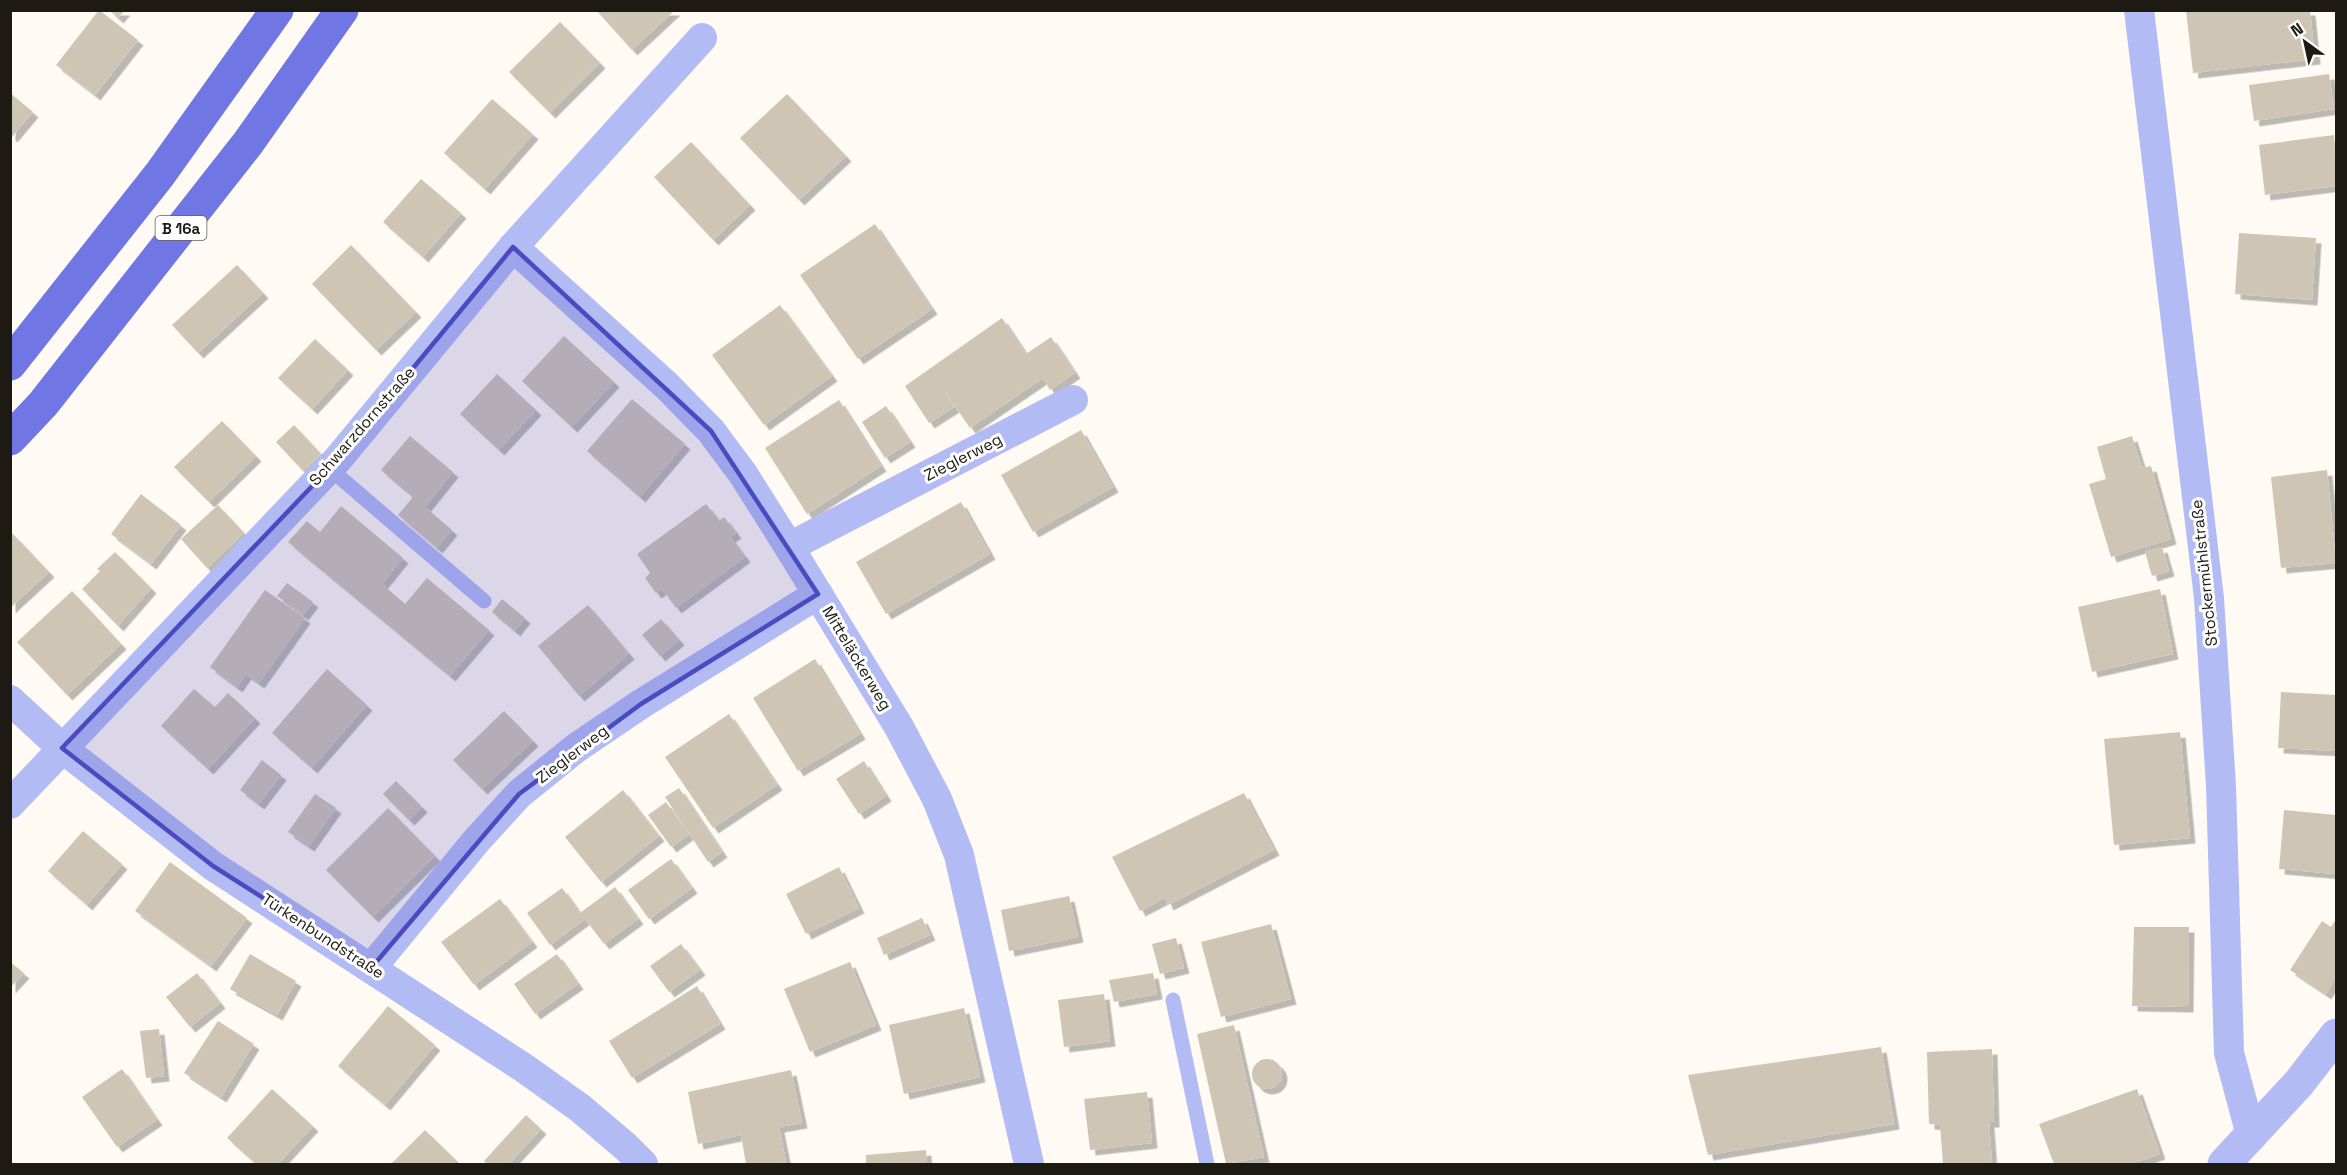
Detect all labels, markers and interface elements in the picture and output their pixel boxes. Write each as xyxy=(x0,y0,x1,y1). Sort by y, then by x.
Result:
north arrow xyxy=(2275,12,2335,72)
text: N xyxy=(2287,18,2307,42)
road number: B 16a xyxy=(156,216,207,240)
street label: Schwarzdornstraße xyxy=(304,362,420,490)
street label: Zieglerweg xyxy=(920,428,1006,486)
street label: Stockermühlstraße xyxy=(2186,499,2222,647)
street label: Mitteläckerweg xyxy=(818,602,896,714)
street label: Zieglerweg xyxy=(532,720,612,788)
street label: Türkenbundstraße xyxy=(258,889,388,983)

